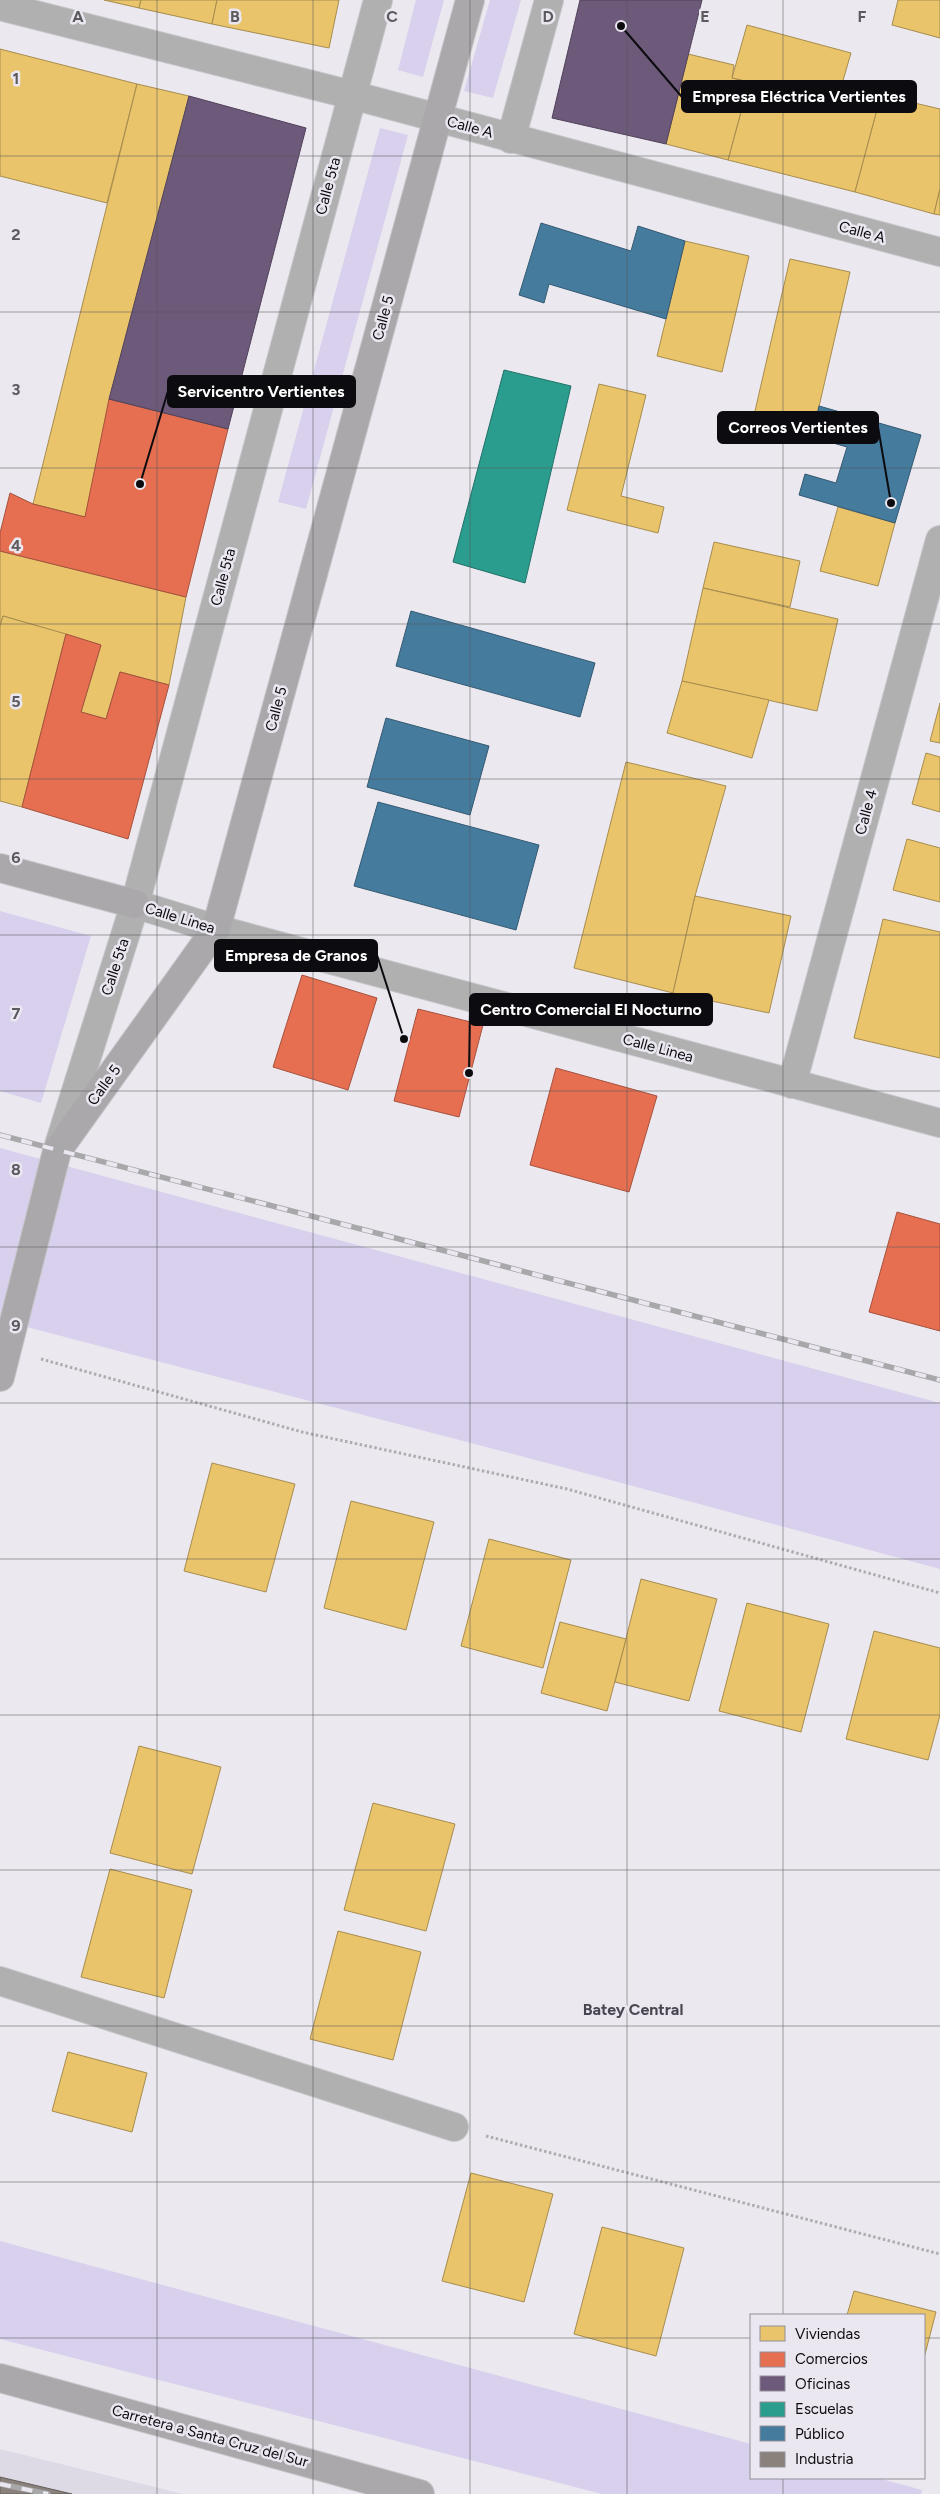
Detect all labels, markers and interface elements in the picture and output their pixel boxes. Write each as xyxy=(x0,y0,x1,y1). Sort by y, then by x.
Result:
text: A xyxy=(72,7,84,26)
text: B xyxy=(230,7,240,26)
text: C xyxy=(386,7,398,26)
text: D xyxy=(542,7,554,26)
text: E xyxy=(700,7,710,26)
text: F xyxy=(858,7,867,26)
text: 1 xyxy=(13,69,19,88)
callout: Empresa Eléctrica Vertientes xyxy=(682,81,916,112)
text: Empresa Eléctrica Vertientes xyxy=(692,87,906,106)
street label: Calle A xyxy=(445,112,495,142)
street label: Calle 5ta xyxy=(312,155,344,217)
street label: Calle A xyxy=(837,217,887,247)
text: 2 xyxy=(11,225,21,244)
street label: Calle 5 xyxy=(368,294,398,342)
callout: Servicentro Vertientes xyxy=(168,376,355,407)
text: 3 xyxy=(12,380,21,399)
text: Servicentro Vertientes xyxy=(177,382,345,401)
callout: Correos Vertientes xyxy=(718,412,878,443)
text: Correos Vertientes xyxy=(728,418,868,437)
text: 4 xyxy=(11,536,21,555)
street label: Calle 5ta xyxy=(207,546,239,608)
street label: Calle 5 xyxy=(261,685,291,733)
text: 5 xyxy=(11,692,21,711)
street label: Calle 4 xyxy=(851,787,881,837)
text: 6 xyxy=(11,848,21,867)
street label: Calle Linea xyxy=(143,899,217,937)
street label: Calle 5ta xyxy=(97,936,133,998)
callout: Empresa de Granos xyxy=(215,940,377,971)
text: Empresa de Granos xyxy=(225,946,368,965)
callout: Centro Comercial El Nocturno xyxy=(470,994,712,1025)
text: Centro Comercial El Nocturno xyxy=(480,1000,702,1019)
text: 7 xyxy=(12,1004,21,1023)
street label: Calle Linea xyxy=(621,1030,695,1066)
street label: Calle 5 xyxy=(83,1061,125,1109)
text: 8 xyxy=(11,1160,21,1179)
text: 9 xyxy=(11,1316,21,1335)
district label: Batey Central xyxy=(583,2000,683,2019)
legend xyxy=(750,2314,925,2479)
text: Viviendas xyxy=(795,2325,860,2343)
text: Comercios xyxy=(795,2350,868,2368)
text: Oficinas xyxy=(795,2375,850,2393)
text: Escuelas xyxy=(795,2400,854,2418)
street label: Carretera a Santa Cruz del Sur xyxy=(110,2401,310,2471)
text: Público xyxy=(795,2425,845,2443)
text: Industria xyxy=(795,2450,853,2468)

